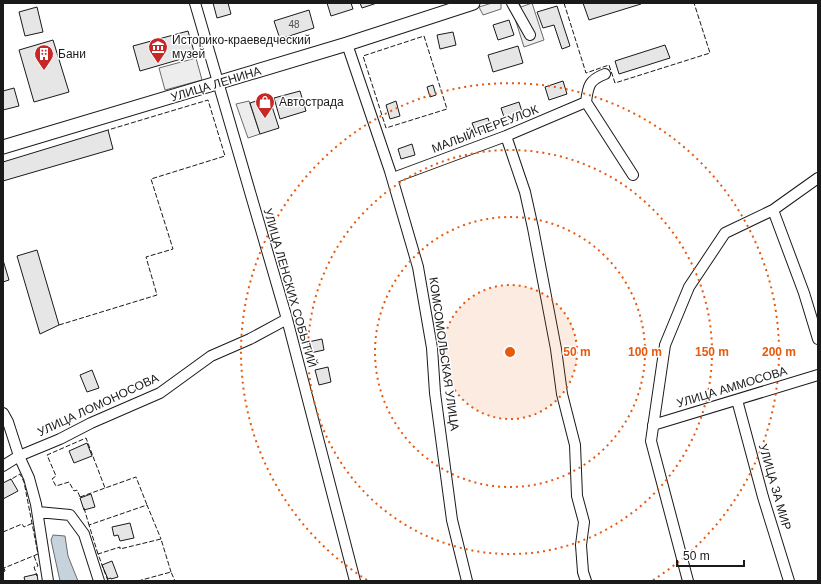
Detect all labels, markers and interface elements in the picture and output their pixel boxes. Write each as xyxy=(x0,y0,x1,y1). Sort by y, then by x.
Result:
house number: 48 xyxy=(288,19,300,30)
place label: Историко-краеведческий музей xyxy=(172,33,311,61)
museum icon: Историко-краеведческий музей xyxy=(147,36,169,64)
building icon: Бани xyxy=(33,43,55,71)
place label: Бани xyxy=(58,47,86,61)
street label: УЛИЦА ЛЕНИНА xyxy=(169,64,263,104)
shop icon: Автострада xyxy=(254,91,276,119)
place label: Автострада xyxy=(279,95,344,109)
street label: МАЛЫЙ ПЕРЕУЛОК xyxy=(429,101,540,156)
street label: УЛИЦА ЛЕНСКИХ СОБЫТИЙ xyxy=(261,207,320,369)
street label: КОМСОМОЛЬСКАЯ УЛИЦА xyxy=(426,276,462,432)
centre of rings xyxy=(503,345,517,359)
text: 50 m xyxy=(563,345,591,359)
text: 100 m xyxy=(628,345,662,359)
text: 150 m xyxy=(695,345,729,359)
text: 200 m xyxy=(762,345,796,359)
street label: УЛИЦА АММОСОВА xyxy=(675,364,789,410)
street label: УЛИЦА ЛОМОНОСОВА xyxy=(35,371,161,439)
street label: УЛИЦА ЗА МИР xyxy=(756,442,794,532)
scale bar xyxy=(677,542,744,568)
text: 50 m xyxy=(683,549,710,563)

